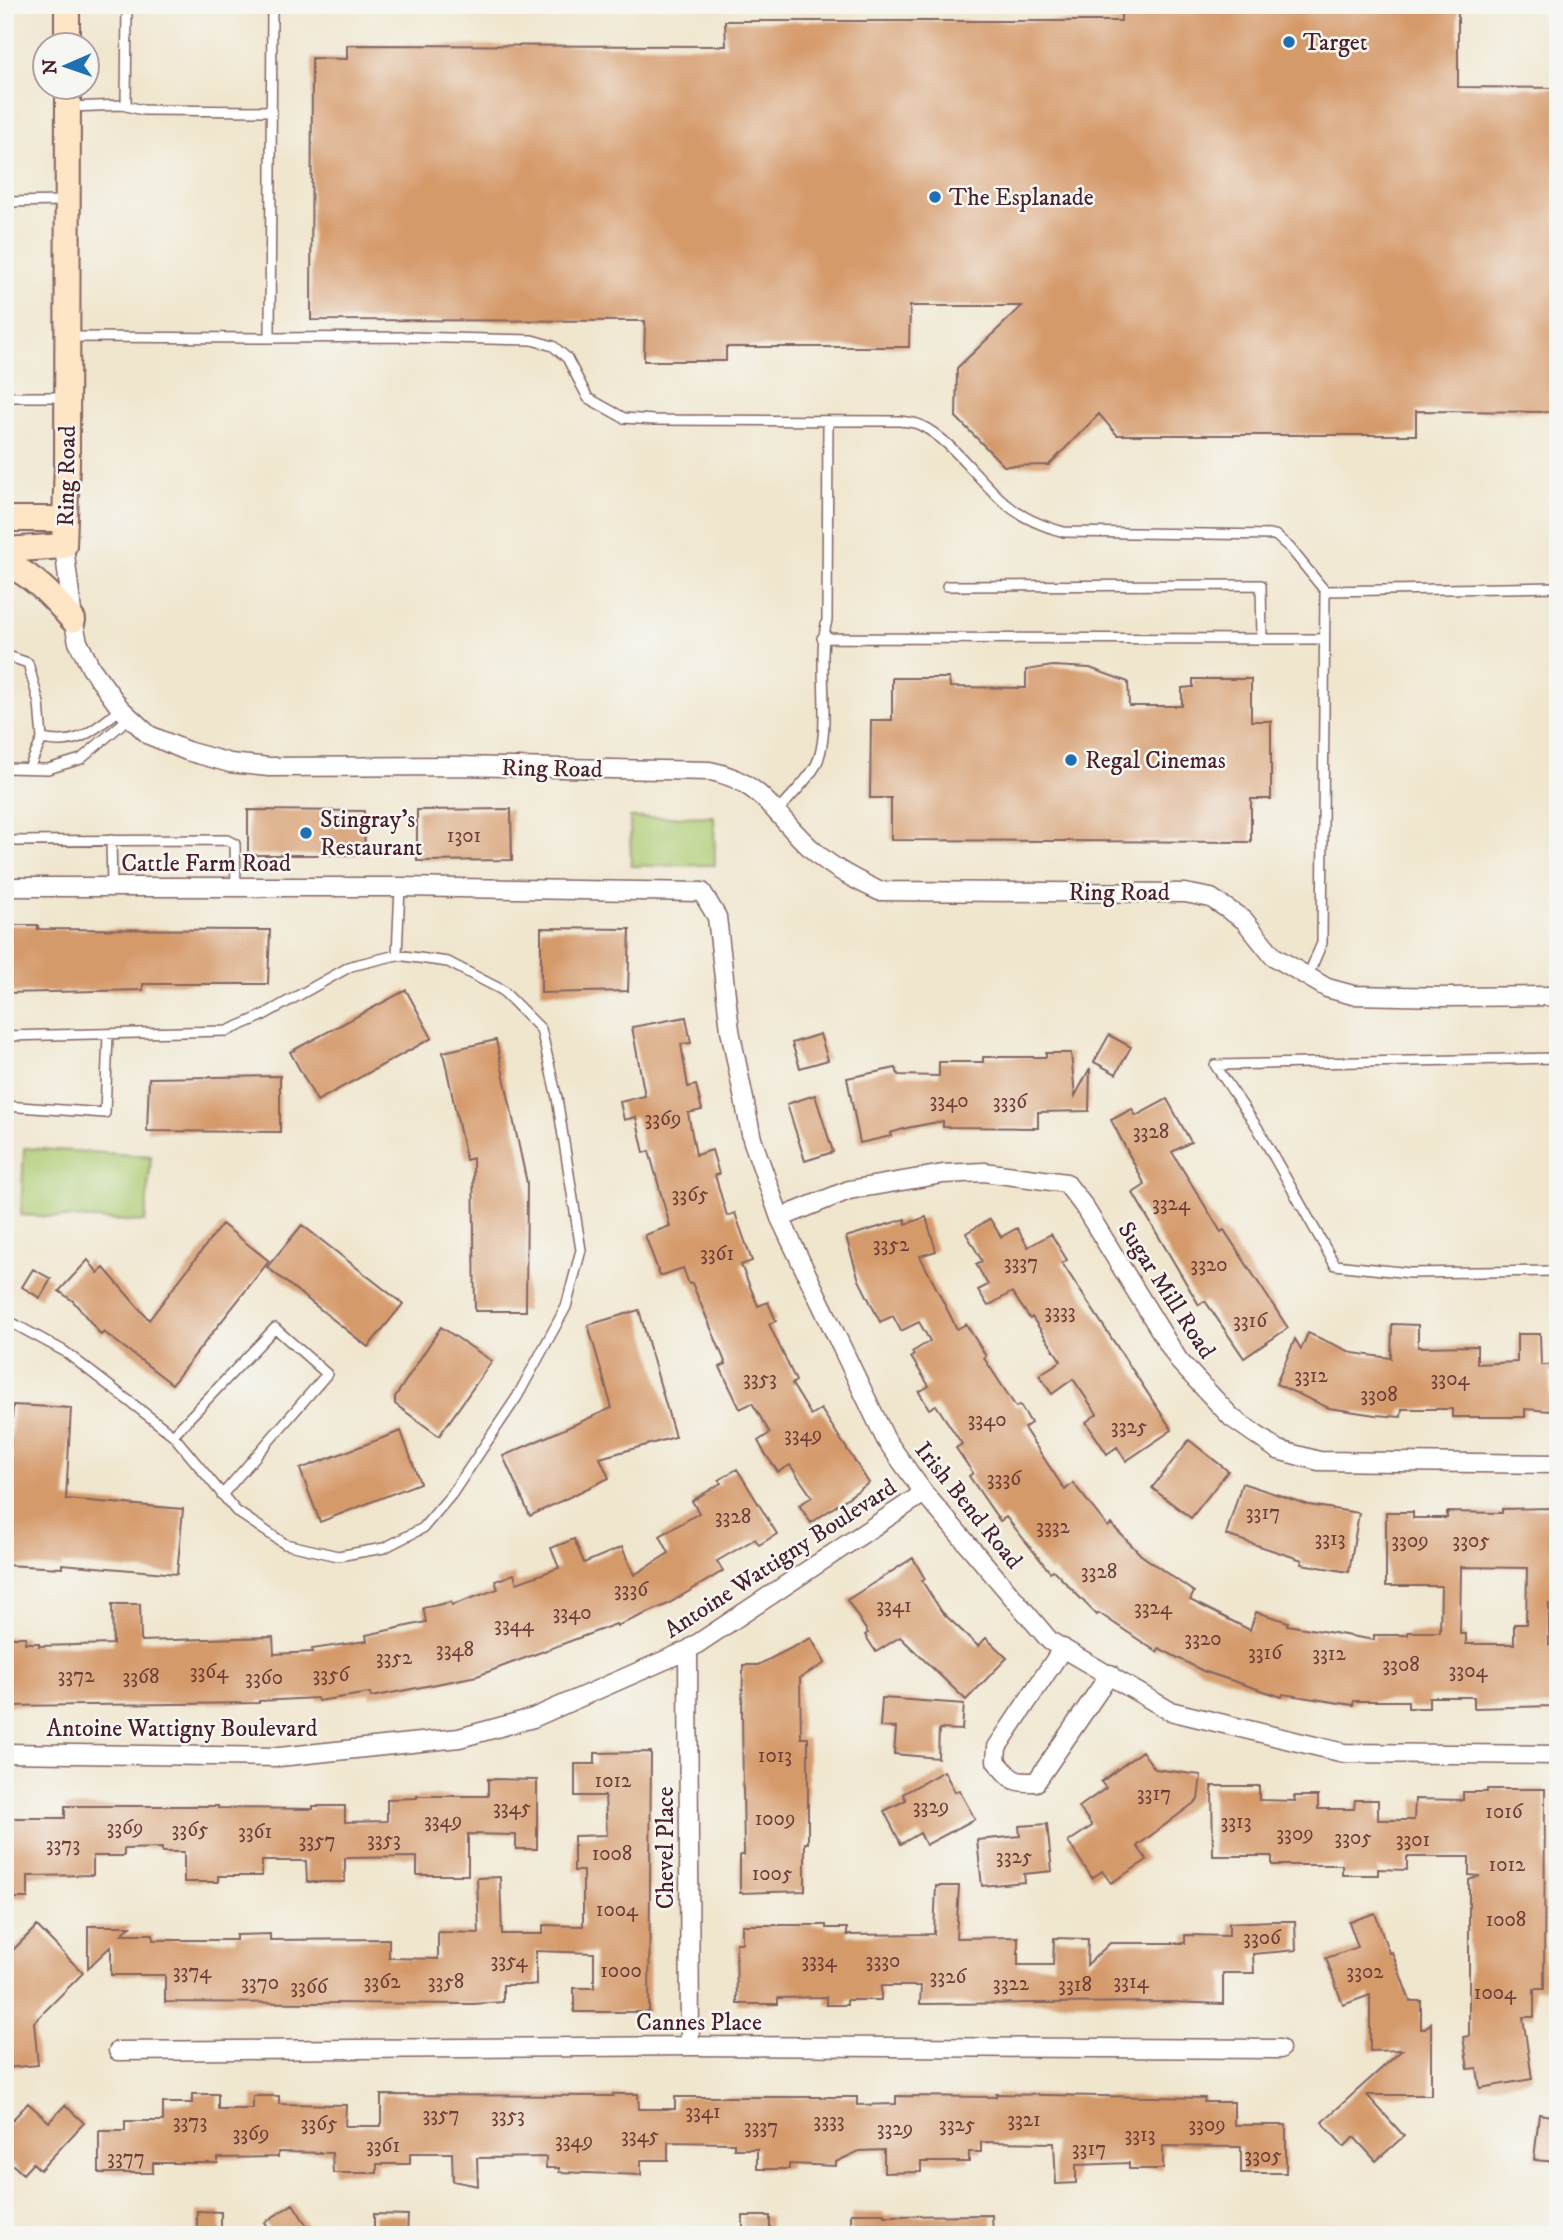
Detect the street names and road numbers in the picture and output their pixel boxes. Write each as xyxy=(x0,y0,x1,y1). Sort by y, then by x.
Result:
street label: Ring Road xyxy=(51,425,83,527)
street label: Ring Road xyxy=(501,753,603,785)
street label: Cattle Farm Road xyxy=(121,849,291,879)
street label: Ring Road xyxy=(1068,878,1170,908)
street label: Sugar Mill Road xyxy=(1111,1216,1222,1365)
street label: Irish Bend Road xyxy=(908,1436,1029,1575)
street label: Antoine Wattigny Boulevard xyxy=(659,1473,902,1645)
street label: Antoine Wattigny Boulevard xyxy=(47,1714,317,1744)
street label: Chevel Place xyxy=(651,1787,681,1909)
street label: Cannes Place xyxy=(636,2008,762,2038)

